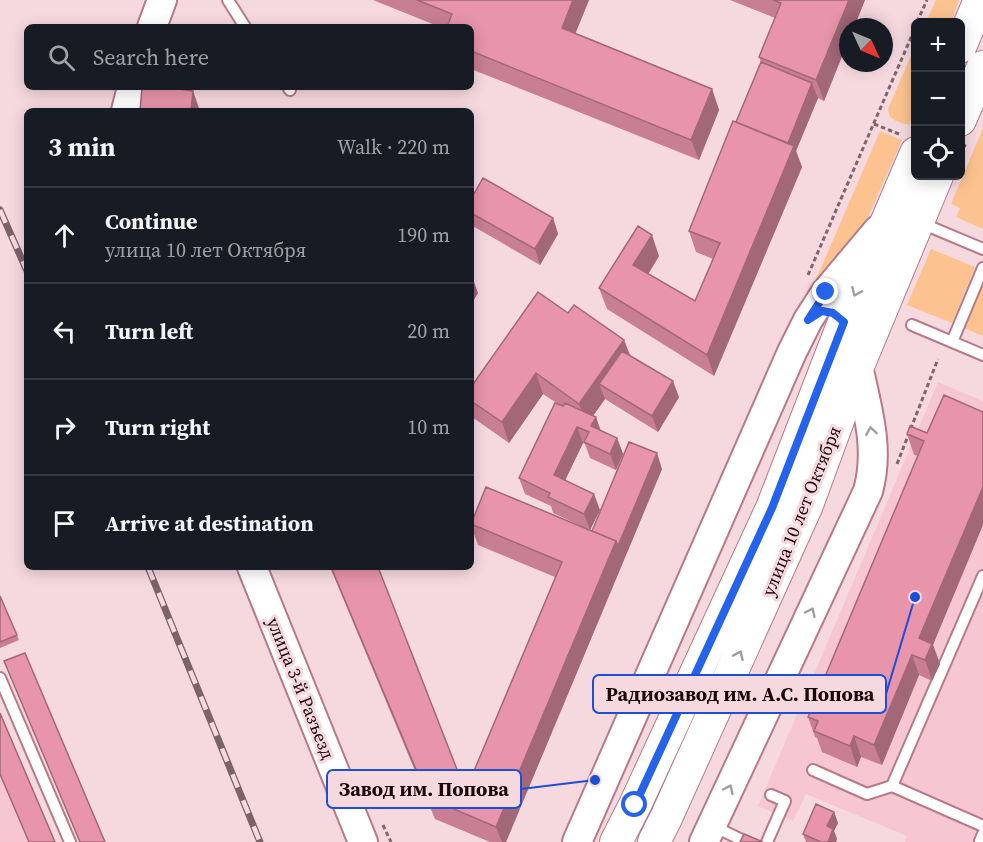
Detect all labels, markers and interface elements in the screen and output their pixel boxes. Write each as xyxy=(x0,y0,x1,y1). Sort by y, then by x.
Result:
north arrow xyxy=(839,18,893,72)
map controls xyxy=(911,18,965,180)
button: + xyxy=(911,18,965,72)
search box xyxy=(24,24,474,90)
icon: search xyxy=(45,41,78,74)
text: Search here xyxy=(93,42,209,72)
button: − xyxy=(911,72,965,126)
button: locate xyxy=(911,126,965,180)
text: 3 min xyxy=(48,129,115,165)
text: Walk · 220 m xyxy=(337,133,450,161)
text: Continue xyxy=(105,206,198,236)
icon: ahead xyxy=(48,219,81,252)
text: 190 m xyxy=(397,221,450,249)
text: улица 10 лет Октября xyxy=(105,236,306,264)
route end xyxy=(812,278,838,304)
one-way arrow xyxy=(852,286,864,297)
icon: left xyxy=(48,315,81,348)
text: Turn left xyxy=(105,316,193,346)
text: 20 m xyxy=(407,317,450,345)
icon: right xyxy=(48,411,81,444)
text: Turn right xyxy=(105,412,210,442)
text: 10 m xyxy=(407,413,450,441)
street label: улица 10 лет Октября xyxy=(755,422,847,600)
one-way arrow xyxy=(865,427,877,436)
icon: arrive xyxy=(48,507,81,540)
text: Arrive at destination xyxy=(105,508,314,538)
one-way arrow xyxy=(804,608,816,619)
street label: улица 3-й Разъезд xyxy=(261,613,341,763)
one-way arrow xyxy=(732,651,744,662)
callout: Радиозавод им. А.С. Попова xyxy=(593,675,886,713)
text: Радиозавод им. А.С. Попова xyxy=(606,680,875,708)
callout: Завод им. Попова xyxy=(327,770,521,808)
text: Завод им. Попова xyxy=(339,775,509,803)
one-way arrow xyxy=(721,785,733,796)
route start xyxy=(621,791,647,817)

